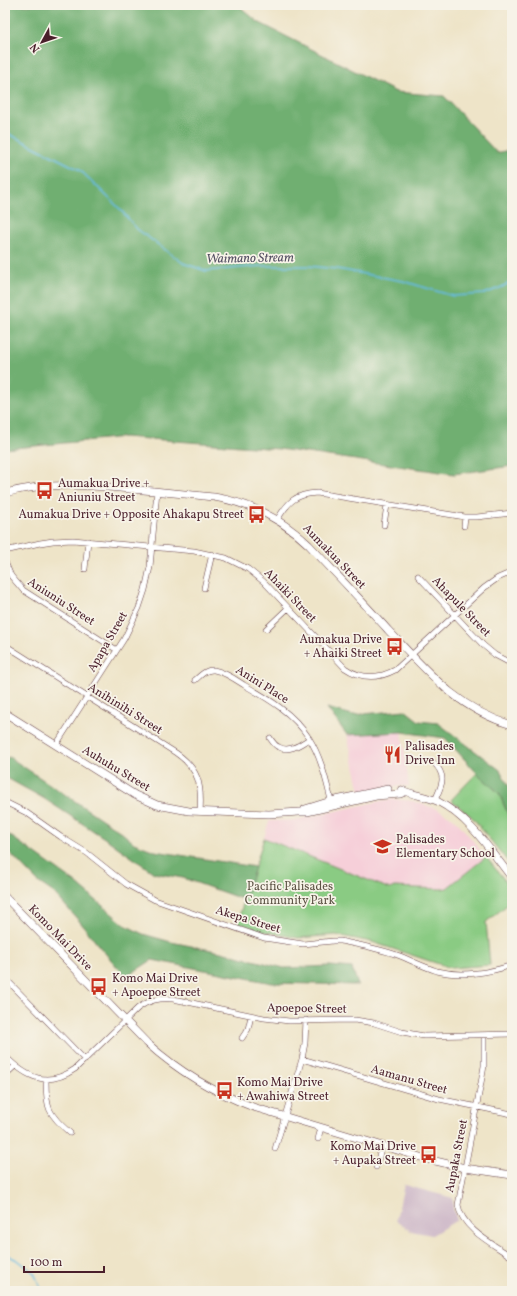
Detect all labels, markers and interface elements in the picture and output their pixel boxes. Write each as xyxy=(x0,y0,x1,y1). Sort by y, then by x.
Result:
north arrow xyxy=(22,22,62,62)
text: N xyxy=(27,40,44,55)
water label: Waimano Stream xyxy=(206,249,294,269)
place label: Aumakua Drive + Aniuniu Street xyxy=(58,476,150,506)
bus stop icon: Aumakua Drive + Aniuniu Street xyxy=(35,481,55,501)
bus stop icon: Aumakua Drive + Opposite Ahakapu Street xyxy=(247,505,267,525)
place label: Aumakua Drive + Opposite Ahakapu Street xyxy=(19,507,244,523)
street label: Aumakua Street xyxy=(299,521,369,593)
street label: Ahaiki Street xyxy=(260,566,320,626)
street label: Ahapule Street xyxy=(428,573,494,641)
street label: Aniuniu Street xyxy=(24,574,98,630)
street label: Apapa Street xyxy=(84,609,132,675)
place label: Aumakua Drive + Ahaiki Street xyxy=(299,632,382,662)
bus stop icon: Aumakua Drive + Ahaiki Street xyxy=(385,637,405,657)
street label: Anini Place xyxy=(232,662,292,708)
street label: Anihinihi Street xyxy=(85,680,165,738)
place label: Palisades Drive Inn xyxy=(405,739,455,769)
street label: Auhuhu Street xyxy=(79,742,153,796)
restaurant icon: Palisades Drive Inn xyxy=(382,744,402,764)
place label: Palisades Elementary School xyxy=(396,832,495,862)
school or university icon: Palisades Elementary School xyxy=(373,837,393,857)
park label: Pacific Palisades Community Park xyxy=(245,879,336,909)
street label: Komo Mai Drive xyxy=(24,902,96,975)
street label: Akepa Street xyxy=(214,903,282,937)
place label: Komo Mai Drive + Apoepoe Street xyxy=(112,971,201,1001)
bus stop icon: Komo Mai Drive + Apoepoe Street xyxy=(89,976,109,996)
street label: Apoepoe Street xyxy=(267,1000,347,1018)
street label: Aamanu Street xyxy=(369,1061,449,1099)
place label: Komo Mai Drive + Awahiwa Street xyxy=(237,1075,329,1105)
bus stop icon: Komo Mai Drive + Awahiwa Street xyxy=(214,1080,234,1100)
street label: Aupaka Street xyxy=(442,1118,472,1194)
place label: Komo Mai Drive + Aupaka Street xyxy=(330,1139,416,1169)
bus stop icon: Komo Mai Drive + Aupaka Street xyxy=(419,1144,439,1164)
scale bar xyxy=(24,1248,104,1274)
text: 100 m xyxy=(30,1255,63,1271)

